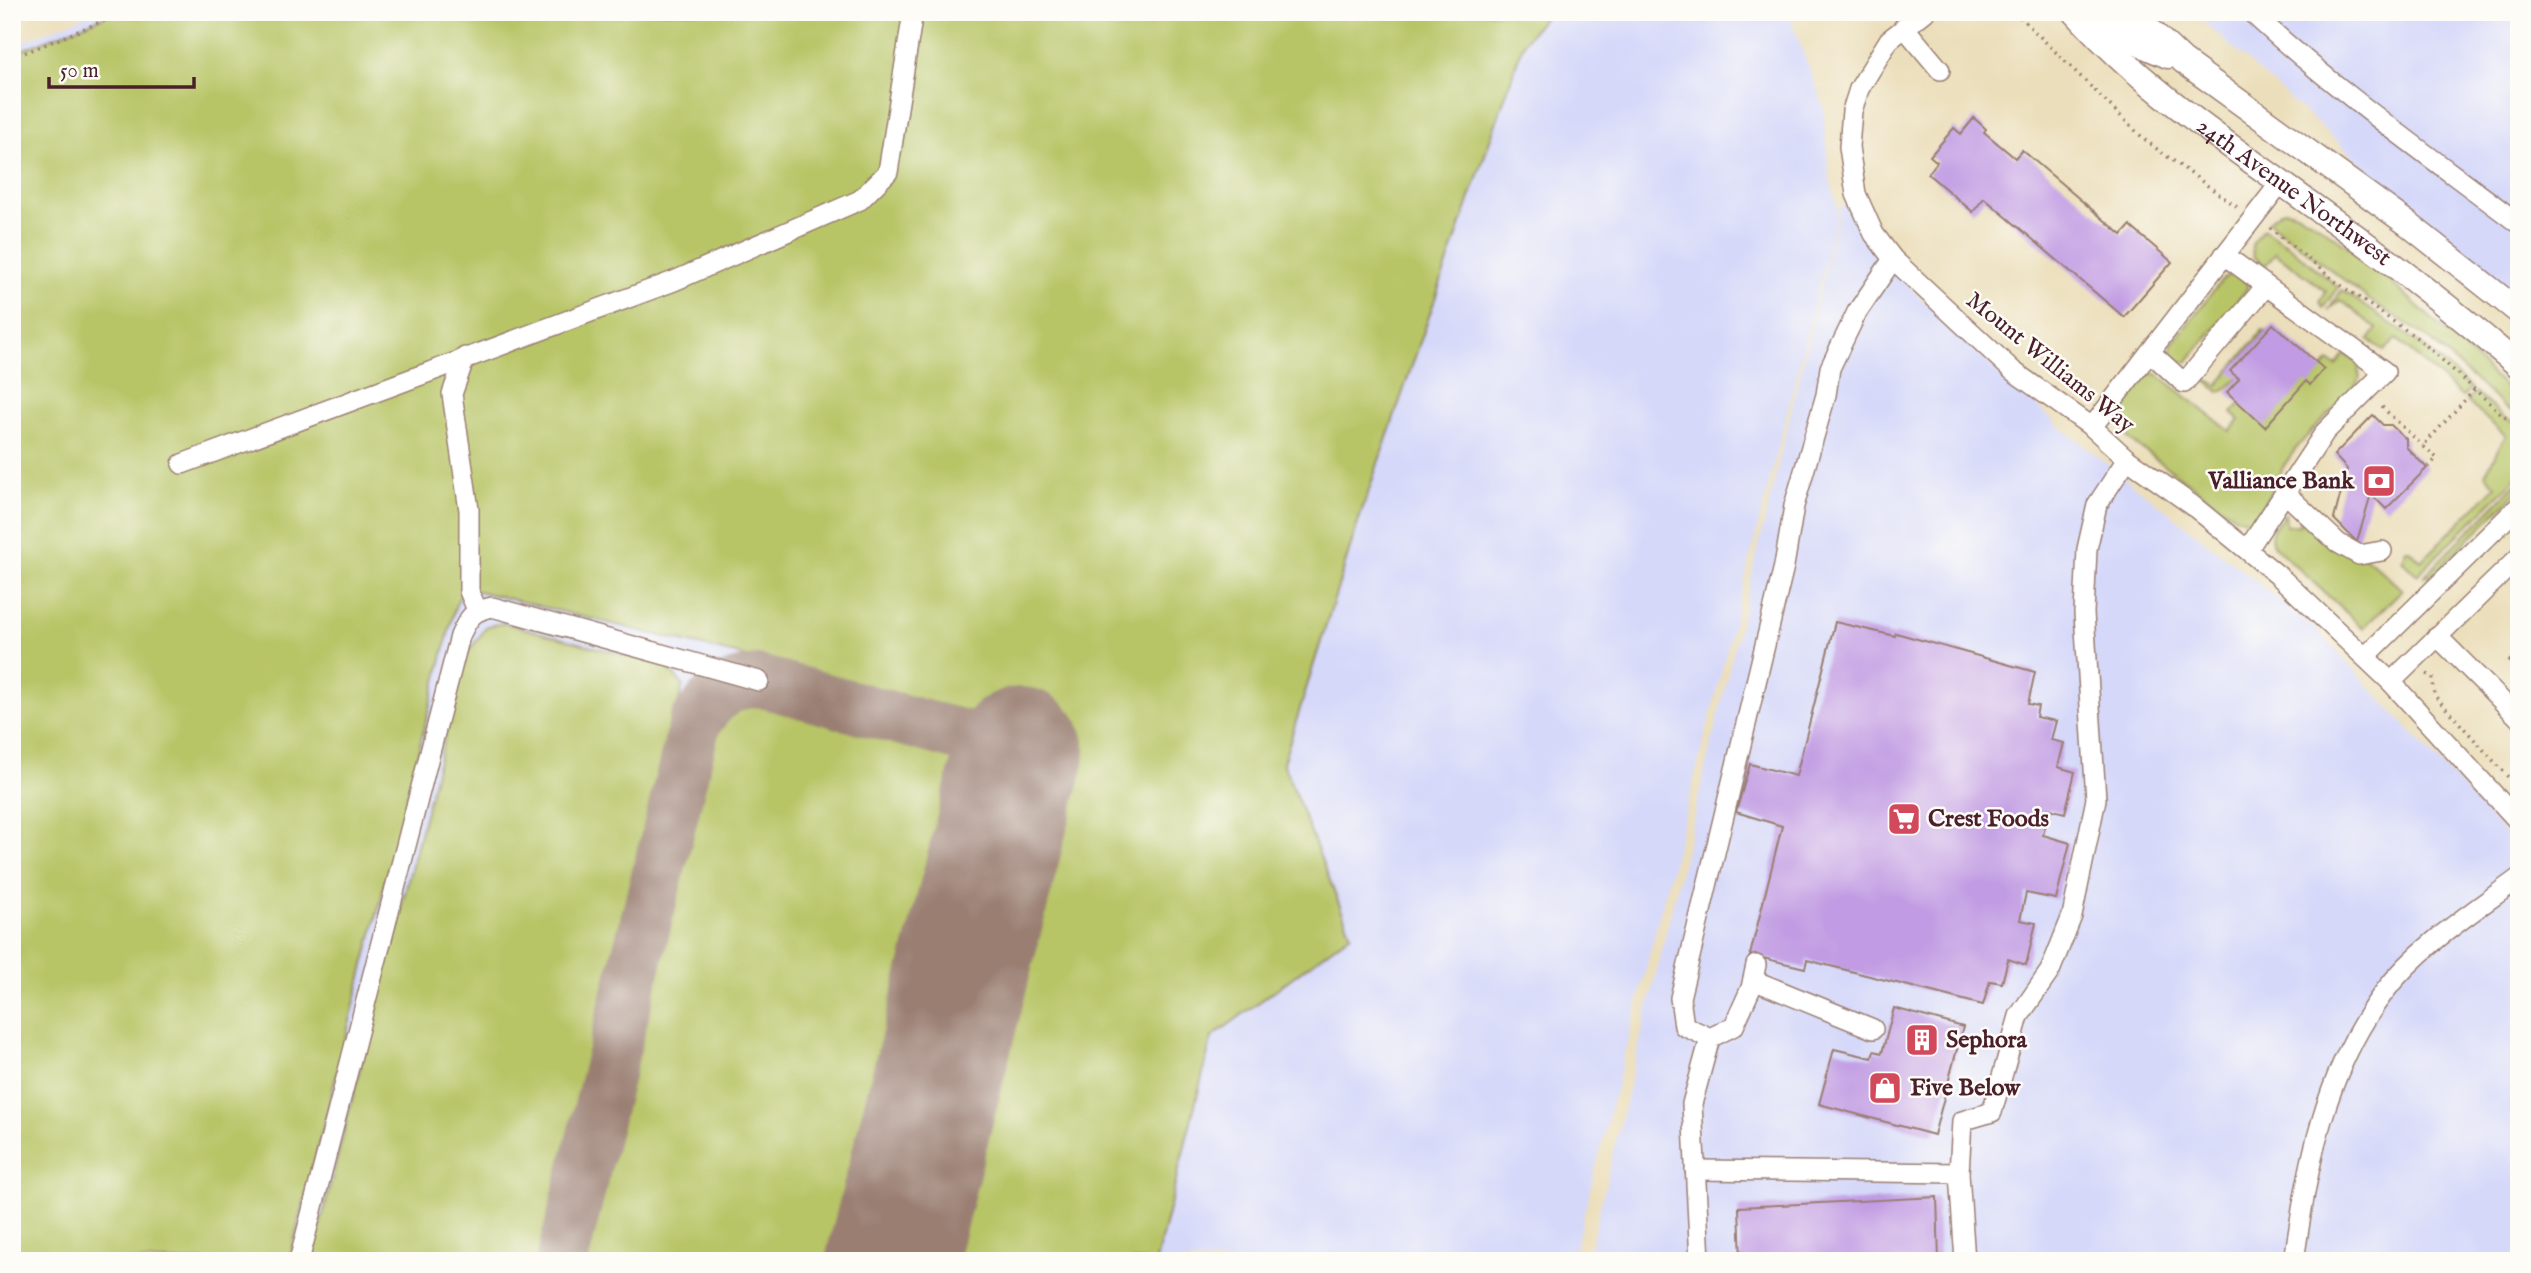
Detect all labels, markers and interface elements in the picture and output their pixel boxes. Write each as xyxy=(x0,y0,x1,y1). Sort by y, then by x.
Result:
scale bar xyxy=(49,46,194,90)
text: 50 m xyxy=(60,58,99,85)
street label: 24th Avenue Northwest xyxy=(2190,111,2398,273)
street label: Mount Williams Way xyxy=(1959,285,2141,441)
bank icon: Valliance Bank xyxy=(2360,462,2398,500)
place label: Valliance Bank xyxy=(2207,466,2355,497)
supermarket icon: Crest Foods xyxy=(1885,800,1923,838)
place label: Crest Foods xyxy=(1928,804,2050,835)
building icon: Sephora xyxy=(1903,1021,1941,1059)
place label: Sephora xyxy=(1946,1025,2028,1056)
shop icon: Five Below xyxy=(1866,1069,1904,1107)
place label: Five Below xyxy=(1910,1073,2021,1104)

